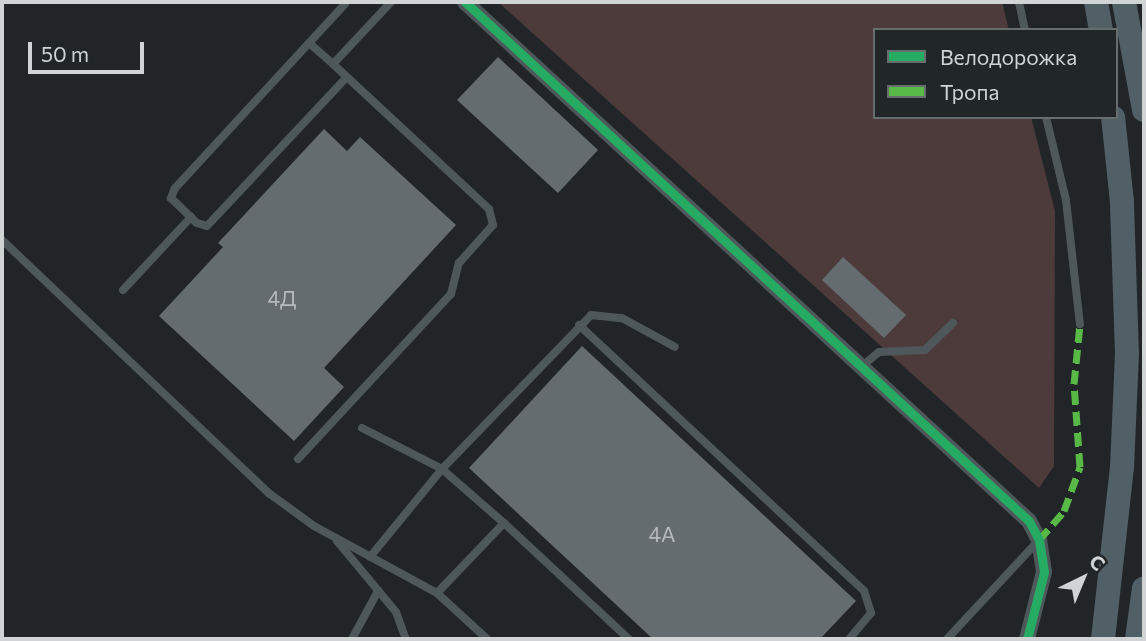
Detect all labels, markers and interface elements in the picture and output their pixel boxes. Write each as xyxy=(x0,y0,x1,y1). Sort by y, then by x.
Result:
scale bar xyxy=(32,28,147,72)
legend xyxy=(873,28,1118,119)
text: 50 m xyxy=(41,41,89,66)
text: Велодорожка xyxy=(940,44,1077,69)
text: Тропа xyxy=(940,79,999,104)
house number: 4Д xyxy=(267,285,297,311)
house number: 4А xyxy=(648,521,676,547)
north arrow xyxy=(1048,543,1118,613)
text: С xyxy=(1085,549,1110,575)

